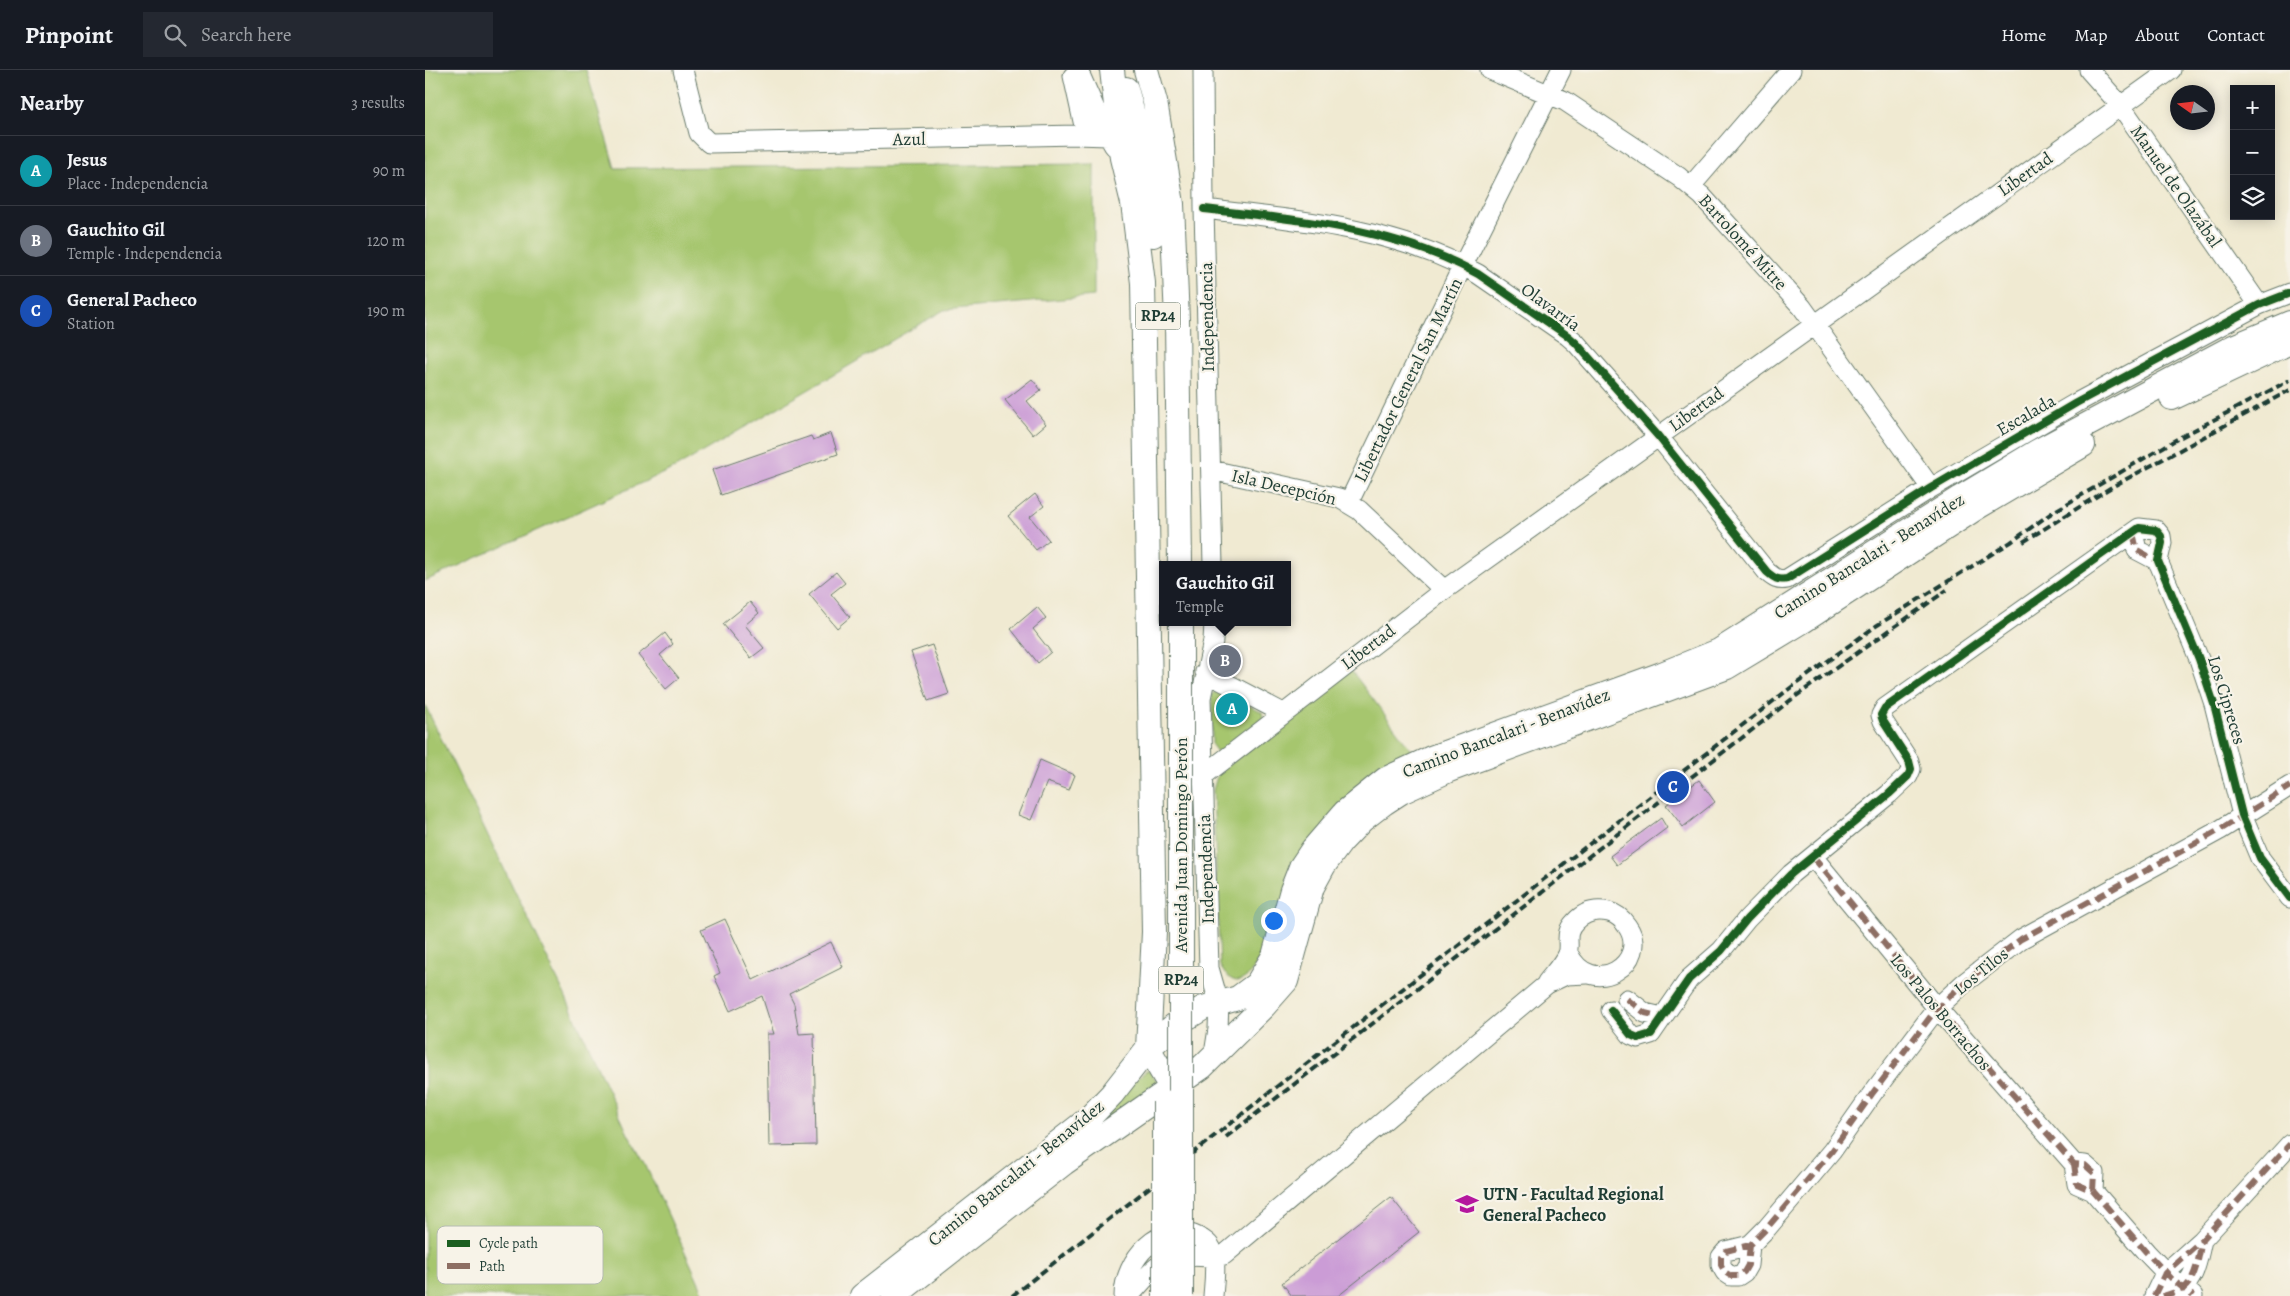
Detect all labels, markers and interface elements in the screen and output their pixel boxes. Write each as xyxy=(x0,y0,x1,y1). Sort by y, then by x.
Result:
search box xyxy=(143,12,493,57)
text: Pinpoint xyxy=(25,19,113,51)
icon: search xyxy=(161,21,189,49)
text: Search here xyxy=(201,22,291,48)
text: Home xyxy=(2001,23,2046,47)
text: Map xyxy=(2074,23,2107,47)
text: About xyxy=(2135,23,2179,47)
text: Contact xyxy=(2207,23,2265,47)
north arrow xyxy=(2170,85,2215,130)
map controls xyxy=(2230,85,2275,220)
button: + xyxy=(2230,85,2275,130)
text: Nearby xyxy=(20,89,83,117)
text: 3 results xyxy=(351,92,405,114)
street label: Manuel de Olazábal xyxy=(2125,120,2228,252)
street label: Azul xyxy=(891,127,926,151)
button: − xyxy=(2230,130,2275,175)
street label: Libertad xyxy=(1993,146,2058,202)
text: Jesus xyxy=(67,147,107,173)
text: A xyxy=(31,160,41,182)
text: 90 m xyxy=(373,160,405,182)
text: Place · Independencia xyxy=(67,173,208,195)
button: layers xyxy=(2230,175,2275,220)
street label: Bartolomé Mitre xyxy=(1693,189,1793,295)
text: Gauchito Gil xyxy=(67,217,165,243)
text: B xyxy=(31,230,41,252)
text: 120 m xyxy=(367,230,405,252)
text: Temple · Independencia xyxy=(67,243,222,265)
street label: Independencia xyxy=(1194,261,1220,372)
street label: Libertador General San Martín xyxy=(1348,274,1468,486)
street label: Olavarría xyxy=(1516,277,1586,337)
text: General Pacheco xyxy=(67,287,197,313)
text: C xyxy=(31,300,41,322)
text: 190 m xyxy=(367,300,405,322)
road number: RP24 xyxy=(1135,302,1181,330)
text: Station xyxy=(67,313,115,335)
street label: Libertad xyxy=(1664,381,1729,437)
street label: Escalada xyxy=(1992,388,2060,442)
street label: Isla Decepción xyxy=(1229,463,1339,511)
street label: Camino Bancalari - Benavídez xyxy=(1769,487,1969,625)
popup xyxy=(1159,561,1291,626)
text: Gauchito Gil xyxy=(1176,570,1274,596)
text: Temple xyxy=(1176,596,1224,618)
street label: Libertad xyxy=(1336,618,1400,675)
pin: B xyxy=(1209,642,1241,680)
street label: Los Cipreces xyxy=(2202,653,2252,747)
street label: Camino Bancalari - Benavídez xyxy=(1399,682,1613,784)
pin: A xyxy=(1216,690,1248,728)
street label: Avenida Juan Domingo Perón xyxy=(1169,737,1193,954)
pin: C xyxy=(1657,768,1689,806)
street label: Independencia xyxy=(1192,813,1220,924)
your location xyxy=(1261,908,1287,934)
street label: Los Tilos xyxy=(1949,942,2013,1000)
street label: Los Palos Borrachos xyxy=(1885,948,1997,1076)
road number: RP24 xyxy=(1159,966,1203,994)
street label: Camino Bancalari - Benavídez xyxy=(923,1094,1109,1252)
place label: UTN - Facultad Regional General Pacheco xyxy=(1483,1182,1664,1227)
school or university icon: UTN - Facultad Regional General Pacheco xyxy=(1454,1191,1480,1217)
legend xyxy=(437,1226,603,1284)
text: Cycle path xyxy=(479,1234,539,1253)
text: Path xyxy=(479,1257,506,1276)

